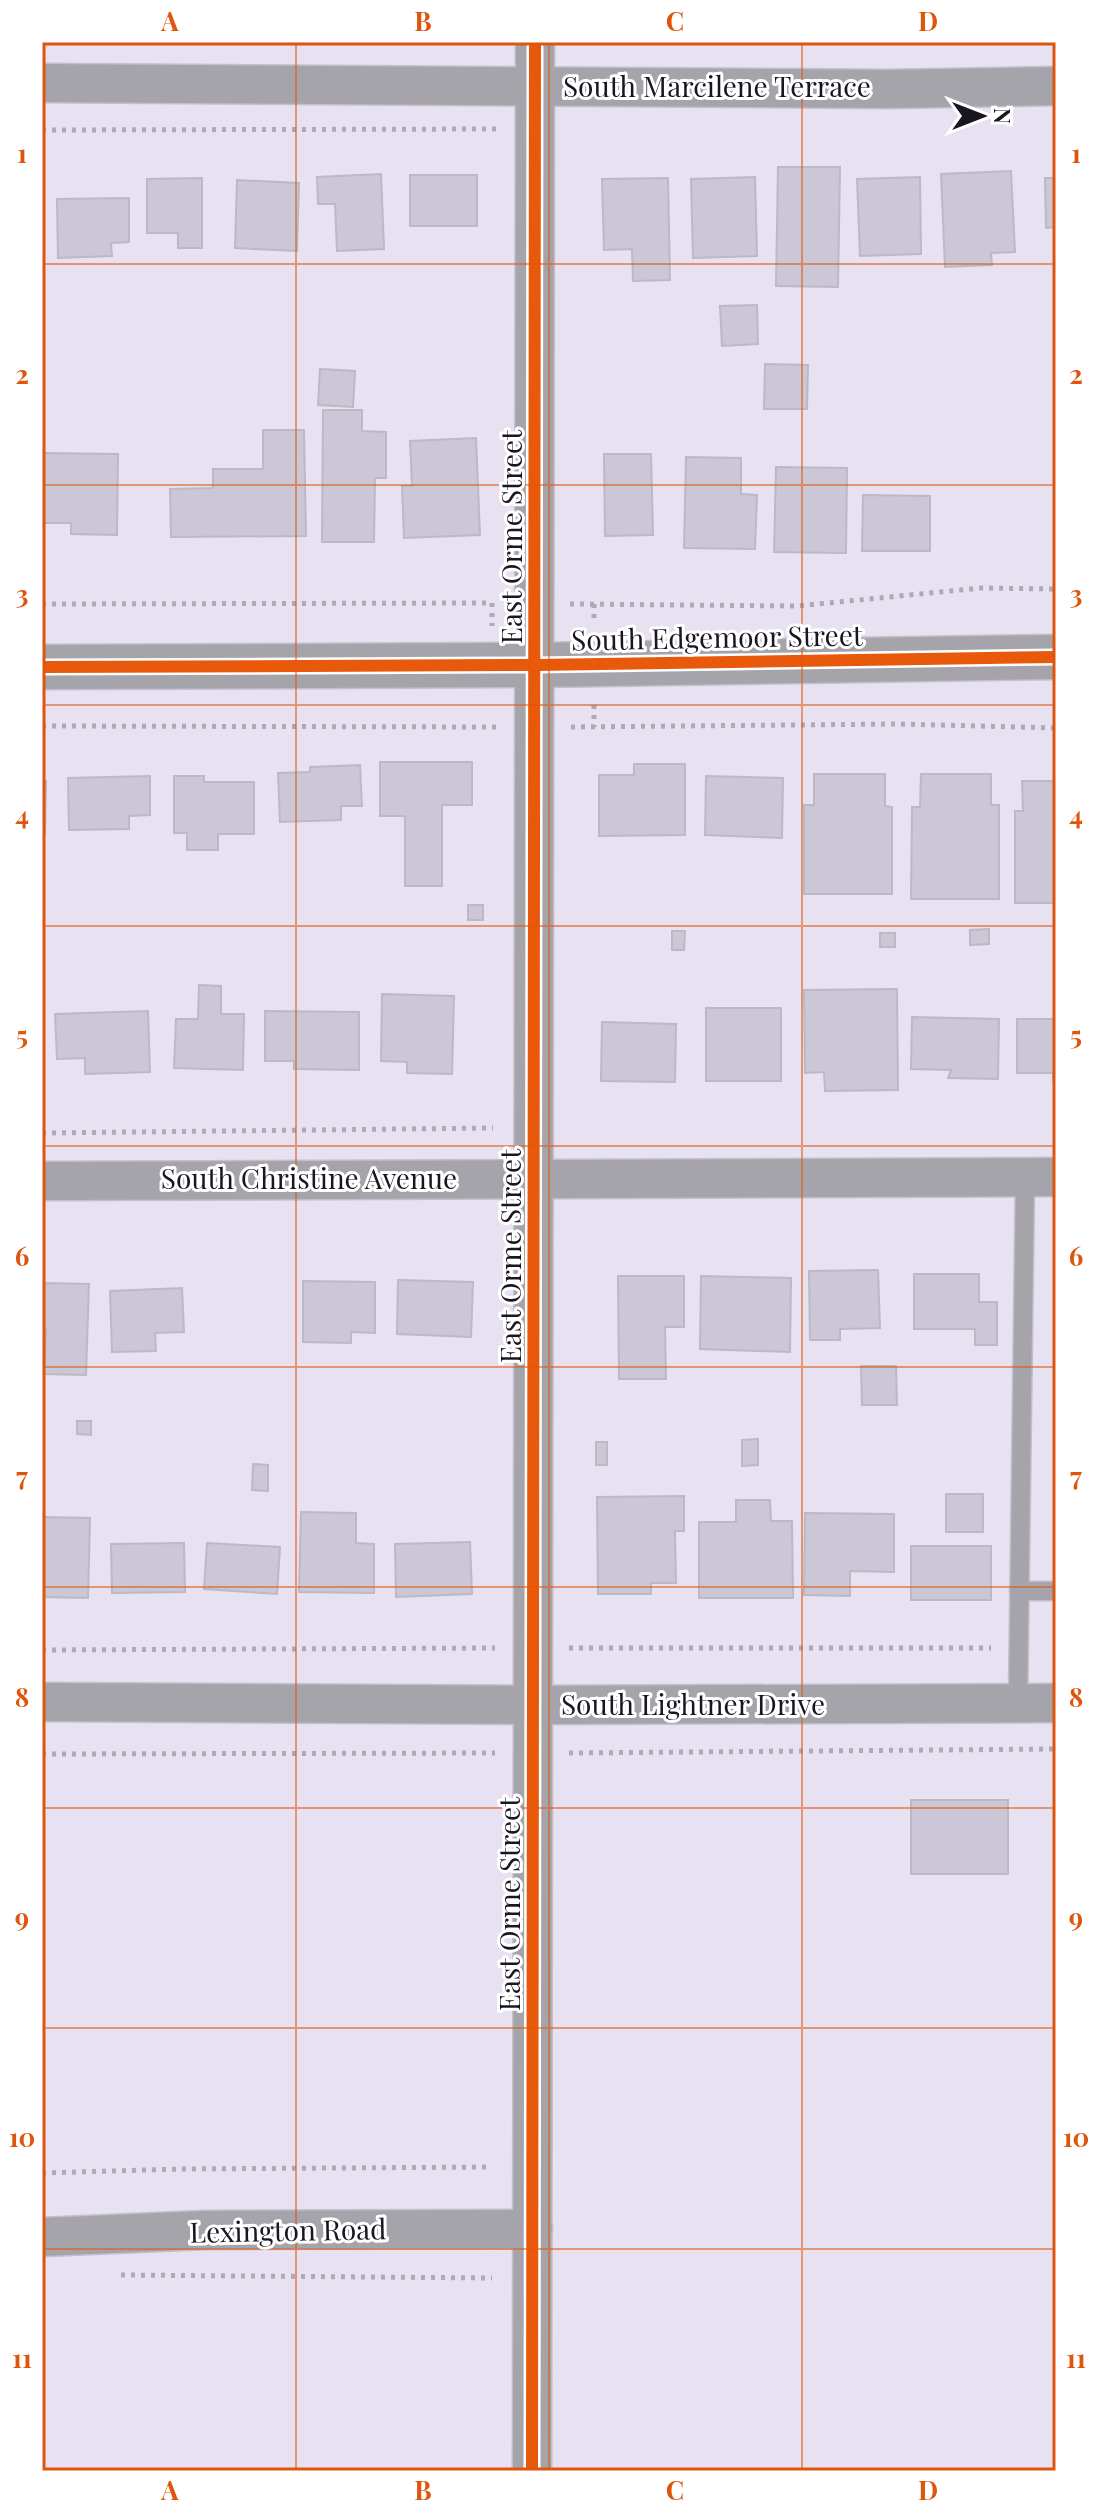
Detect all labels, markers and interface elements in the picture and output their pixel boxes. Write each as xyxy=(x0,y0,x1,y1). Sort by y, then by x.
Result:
text: A xyxy=(160,3,179,38)
text: B xyxy=(414,3,432,38)
text: C xyxy=(666,3,684,38)
text: D xyxy=(918,3,938,38)
street label: South Marcilene Terrace xyxy=(563,67,871,104)
north arrow xyxy=(942,76,1022,156)
text: N xyxy=(988,108,1018,124)
text: 1 xyxy=(17,135,27,170)
text: 1 xyxy=(1071,135,1081,170)
text: 2 xyxy=(15,356,29,391)
text: 2 xyxy=(1069,356,1083,391)
street label: East Orme Street xyxy=(492,429,529,644)
text: 3 xyxy=(16,576,28,611)
text: 3 xyxy=(1070,576,1082,611)
street label: South Edgemoor Street xyxy=(571,615,864,658)
text: 4 xyxy=(15,797,29,832)
text: 4 xyxy=(1069,797,1083,832)
text: 5 xyxy=(16,1017,28,1052)
text: 5 xyxy=(1070,1017,1082,1052)
street label: East Orme Street xyxy=(491,1148,528,1363)
street label: South Christine Avenue xyxy=(161,1159,457,1196)
text: 6 xyxy=(15,1238,29,1273)
text: 6 xyxy=(1069,1238,1083,1273)
text: 7 xyxy=(16,1458,28,1493)
text: 7 xyxy=(1070,1458,1082,1493)
text: 8 xyxy=(15,1679,29,1714)
text: 8 xyxy=(1069,1679,1083,1714)
street label: South Lightner Drive xyxy=(561,1685,825,1722)
street label: East Orme Street xyxy=(490,1796,527,2011)
text: 9 xyxy=(15,1899,29,1934)
text: 9 xyxy=(1069,1899,1083,1934)
text: 10 xyxy=(9,2119,35,2154)
text: 10 xyxy=(1063,2119,1089,2154)
street label: Lexington Road xyxy=(189,2209,387,2250)
text: 11 xyxy=(12,2340,32,2375)
text: 11 xyxy=(1066,2340,1086,2375)
text: A xyxy=(160,2472,179,2507)
text: B xyxy=(414,2472,432,2507)
text: C xyxy=(666,2472,684,2507)
text: D xyxy=(918,2472,938,2507)

